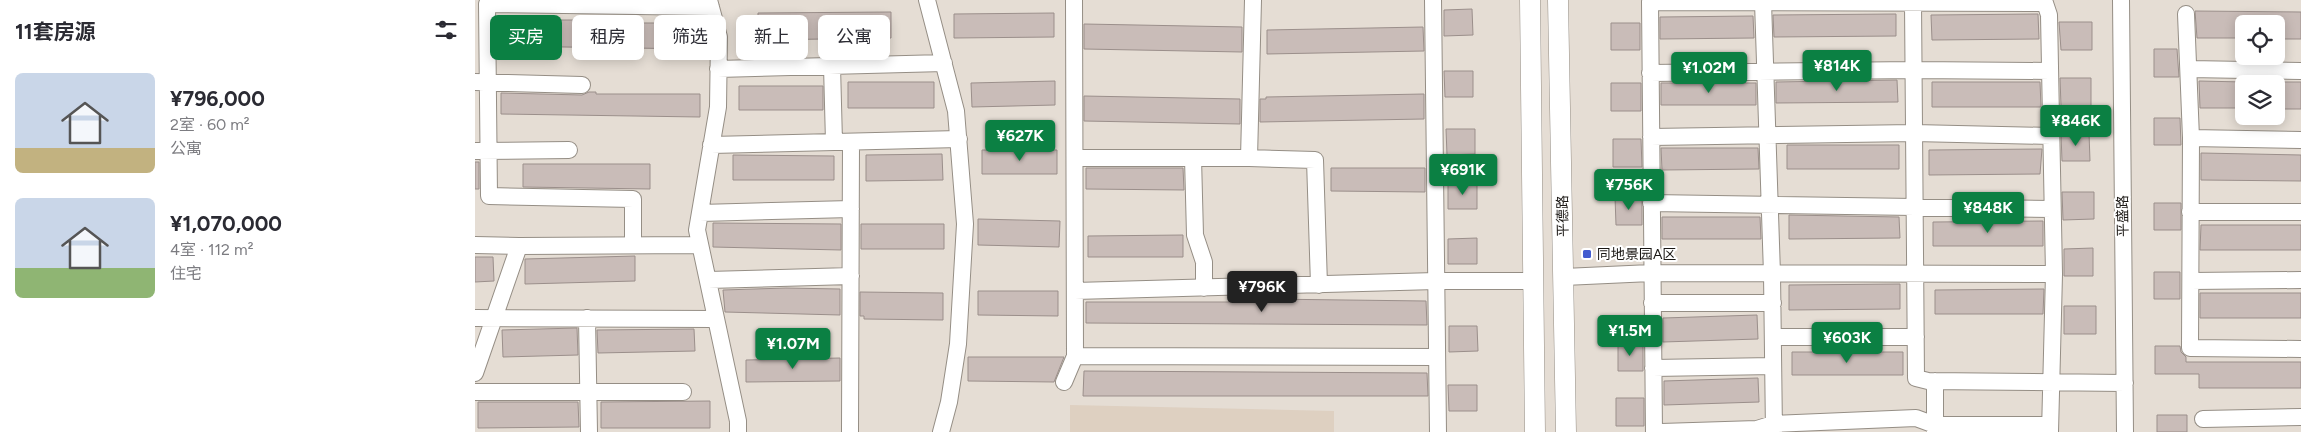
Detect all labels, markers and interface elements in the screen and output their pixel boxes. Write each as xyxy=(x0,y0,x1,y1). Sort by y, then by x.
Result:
chip: 买房 xyxy=(490,15,562,60)
chip: 租房 xyxy=(572,15,644,60)
chip: 筛选 xyxy=(654,15,726,60)
chip: 新上 xyxy=(736,15,808,60)
chip: 公寓 xyxy=(818,15,890,60)
map controls xyxy=(2235,15,2285,125)
button: locate xyxy=(2235,15,2285,65)
icon: filters xyxy=(432,16,460,44)
text: 11套房源 xyxy=(15,19,96,44)
pin: ¥814K xyxy=(1802,49,1872,92)
pin: ¥1.02M xyxy=(1668,52,1750,94)
text: ¥814K xyxy=(1814,56,1860,75)
text: ¥1.02M xyxy=(1682,58,1736,77)
button: layers xyxy=(2235,75,2285,125)
text: ¥796,000 xyxy=(170,86,265,111)
icon: home xyxy=(55,93,115,153)
pin: ¥846K xyxy=(2041,104,2111,147)
text: ¥846K xyxy=(2051,111,2101,130)
text: 2室 · 60 m² xyxy=(170,115,250,134)
pin: ¥627K xyxy=(985,120,1055,162)
text: ¥627K xyxy=(996,126,1044,145)
text: 公寓 xyxy=(170,139,202,158)
pin: ¥691K xyxy=(1428,154,1498,196)
text: ¥691K xyxy=(1440,160,1486,179)
pin: ¥756K xyxy=(1594,168,1664,211)
text: ¥756K xyxy=(1605,175,1653,194)
pin: ¥848K xyxy=(1953,192,2023,234)
street label: 平德路 xyxy=(1554,195,1572,237)
street label: 平盛路 xyxy=(2114,195,2132,237)
text: ¥848K xyxy=(1963,198,2013,217)
text: ¥1,070,000 xyxy=(170,211,282,236)
icon: home xyxy=(55,218,115,278)
text: 4室 · 112 m² xyxy=(170,240,253,259)
place label: 同地景园A区 xyxy=(1597,246,1676,263)
marker: 同地景园A区 xyxy=(1581,248,1593,260)
text: 住宅 xyxy=(170,264,202,283)
pin: ¥796K xyxy=(1227,270,1297,313)
text: ¥796K xyxy=(1238,277,1286,296)
pin: ¥1.5M xyxy=(1595,314,1665,357)
text: ¥1.5M xyxy=(1608,321,1652,340)
pin: ¥603K xyxy=(1812,322,1882,364)
pin: ¥1.07M xyxy=(752,328,834,370)
text: ¥603K xyxy=(1823,328,1871,347)
text: ¥1.07M xyxy=(766,334,820,353)

